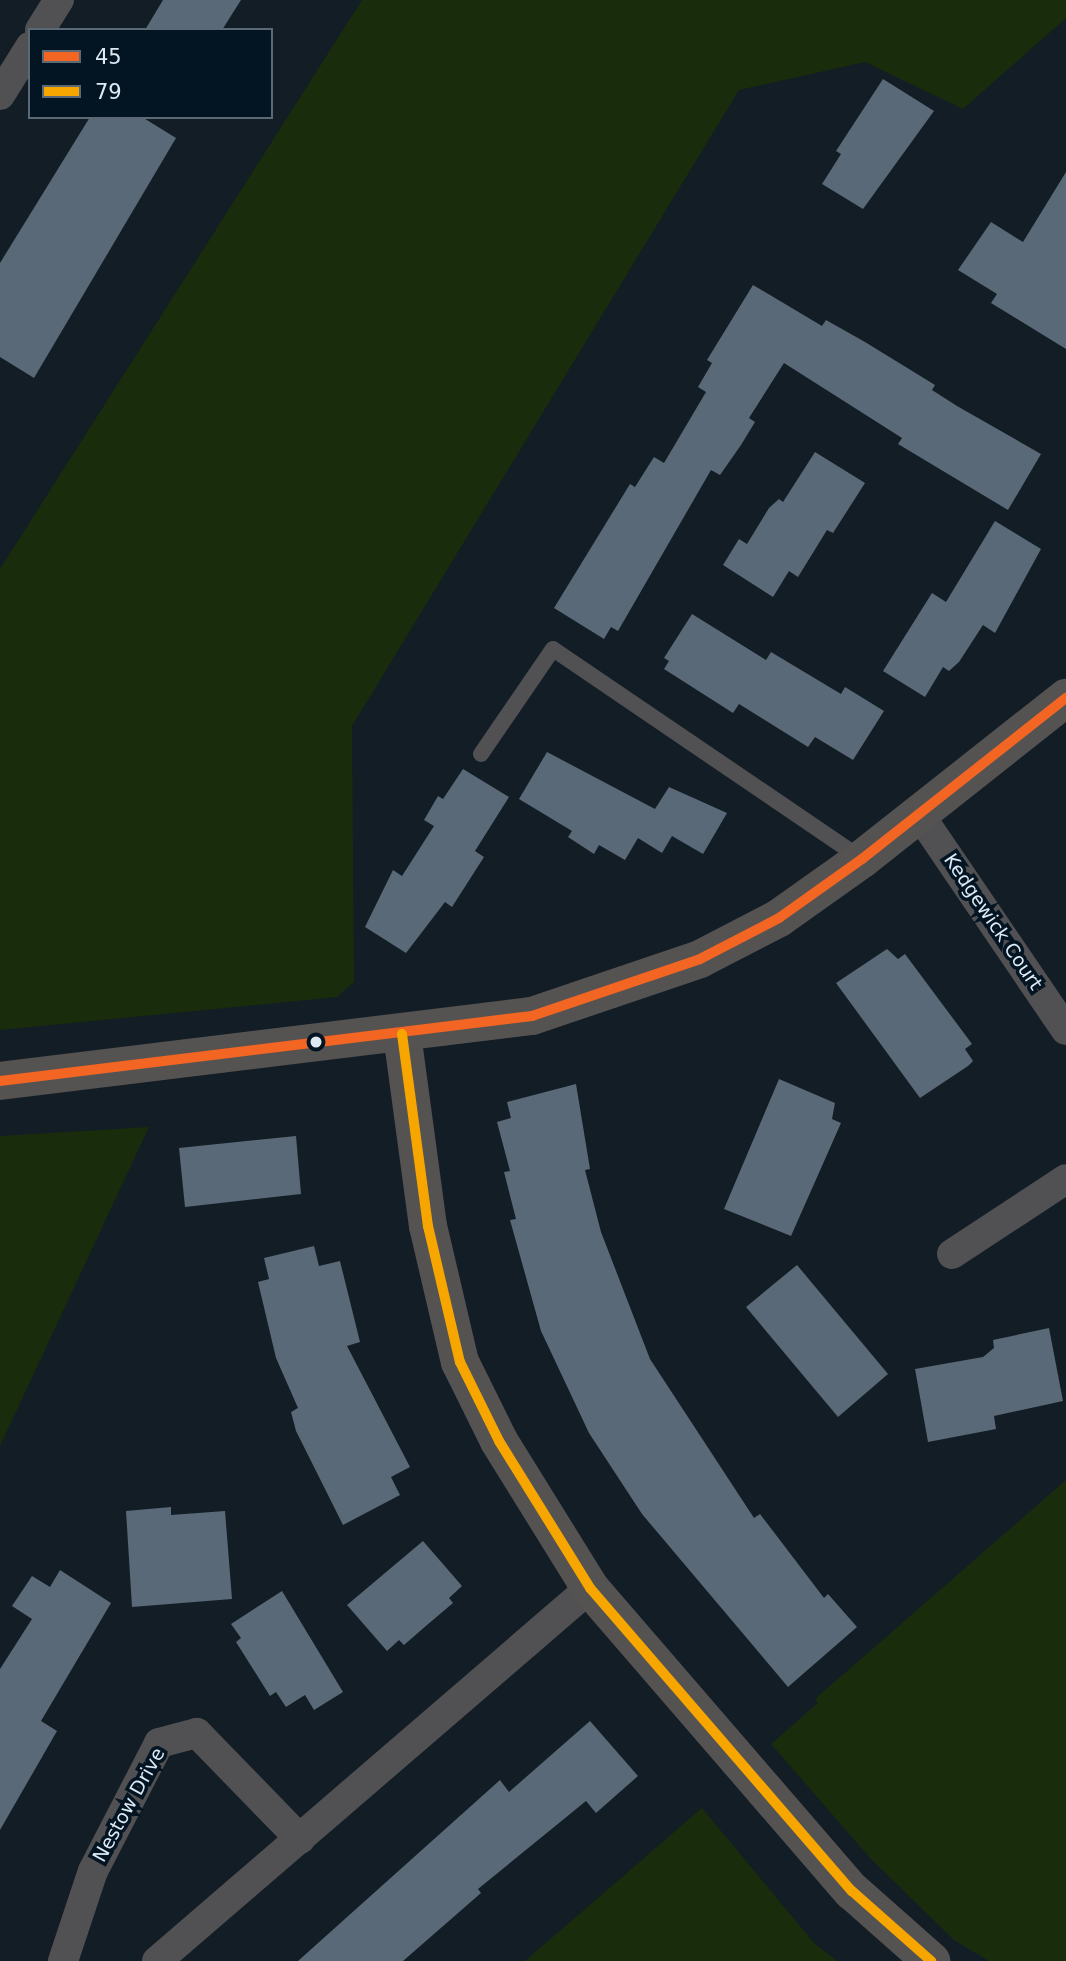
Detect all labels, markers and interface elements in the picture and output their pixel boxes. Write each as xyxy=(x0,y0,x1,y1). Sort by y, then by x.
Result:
legend xyxy=(28,28,273,119)
text: 45 xyxy=(95,45,122,69)
text: 79 xyxy=(95,80,122,104)
street label: Kedgewick Court xyxy=(939,850,1047,994)
unlabelled marker xyxy=(309,1035,323,1049)
street label: Nestow Drive xyxy=(88,1744,170,1866)

